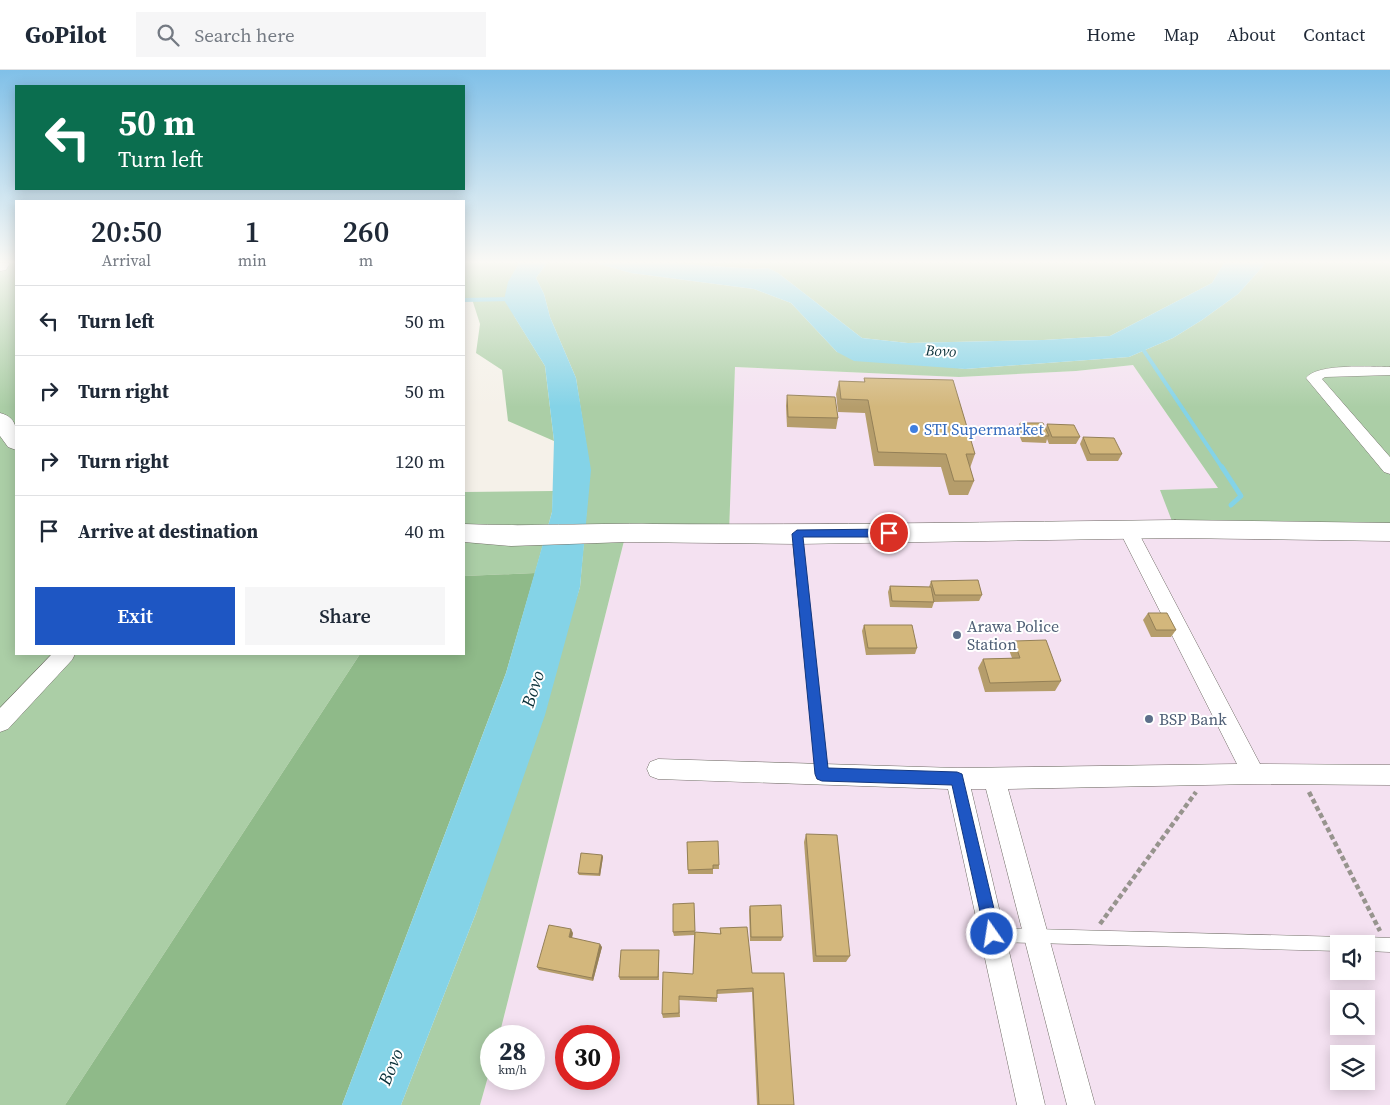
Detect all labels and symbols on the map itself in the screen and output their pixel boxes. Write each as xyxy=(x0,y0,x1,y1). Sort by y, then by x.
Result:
water label: Bovo xyxy=(924,339,957,362)
place label: STI Supermarket xyxy=(924,418,1044,440)
marker: STI Supermarket xyxy=(908,423,920,435)
pin xyxy=(868,512,910,554)
place label: Arawa Police Station xyxy=(967,615,1059,655)
marker: Arawa Police Station xyxy=(951,629,963,641)
water label: Bovo xyxy=(515,667,550,711)
place label: BSP Bank xyxy=(1159,708,1227,730)
marker: BSP Bank xyxy=(1143,713,1155,725)
position arrow xyxy=(965,907,1017,959)
speed limit sign: 30 xyxy=(555,1025,620,1090)
water label: Bovo xyxy=(371,1045,409,1090)

